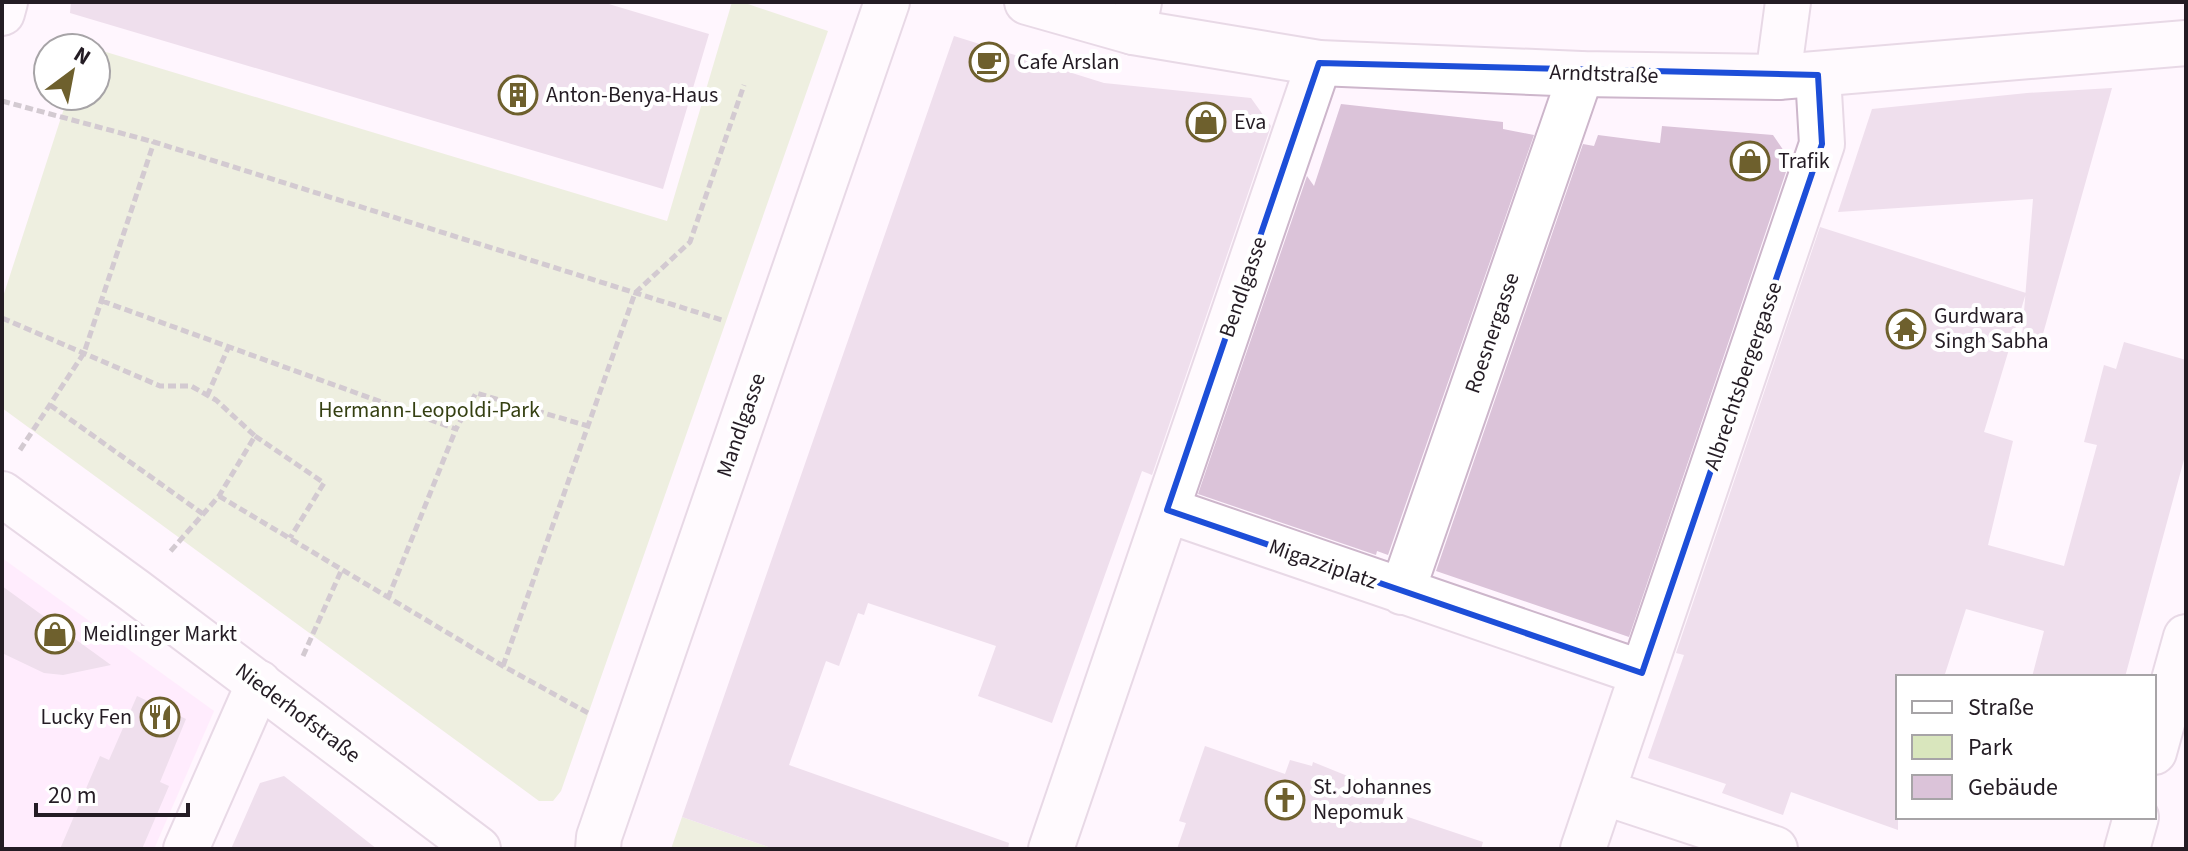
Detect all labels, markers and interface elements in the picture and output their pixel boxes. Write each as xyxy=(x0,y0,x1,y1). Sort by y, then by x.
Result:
north arrow xyxy=(32,32,112,112)
text: N xyxy=(67,38,97,73)
cafe icon: Cafe Arslan xyxy=(968,41,1010,83)
place label: Cafe Arslan xyxy=(1017,46,1120,78)
street label: Arndtstraße xyxy=(1549,56,1659,92)
building icon: Anton-Benya-Haus xyxy=(497,74,539,116)
place label: Anton-Benya-Haus xyxy=(546,79,718,111)
shop icon: Eva xyxy=(1185,101,1227,143)
place label: Eva xyxy=(1234,106,1266,138)
shop icon: Trafik xyxy=(1729,140,1771,182)
place label: Trafik xyxy=(1778,145,1830,177)
street label: Bendlgasse xyxy=(1211,232,1275,342)
street label: Roesnergasse xyxy=(1456,268,1528,398)
street label: Albrechtsbergergasse xyxy=(1696,277,1790,474)
place label: Gurdwara Singh Sabha xyxy=(1934,300,2049,357)
temple icon: Gurdwara Singh Sabha xyxy=(1885,308,1927,350)
street label: Mandlgasse xyxy=(708,369,774,481)
park label: Hermann-Leopoldi-Park xyxy=(318,394,540,426)
street label: Migazziplatz xyxy=(1264,531,1382,597)
shop icon: Meidlinger Markt xyxy=(34,613,76,655)
place label: Meidlinger Markt xyxy=(83,618,237,650)
street label: Niederhofstraße xyxy=(229,655,367,771)
legend xyxy=(1896,675,2156,819)
text: Straße xyxy=(1968,690,2034,725)
restaurant icon: Lucky Fen xyxy=(139,696,181,738)
place label: Lucky Fen xyxy=(40,701,132,733)
text: Park xyxy=(1968,730,2013,765)
scale bar xyxy=(36,767,188,817)
text: Gebäude xyxy=(1968,770,2058,805)
place label: St. Johannes Nepomuk xyxy=(1313,771,1431,828)
text: 20 m xyxy=(48,778,97,813)
church icon: St. Johannes Nepomuk xyxy=(1264,779,1306,821)

